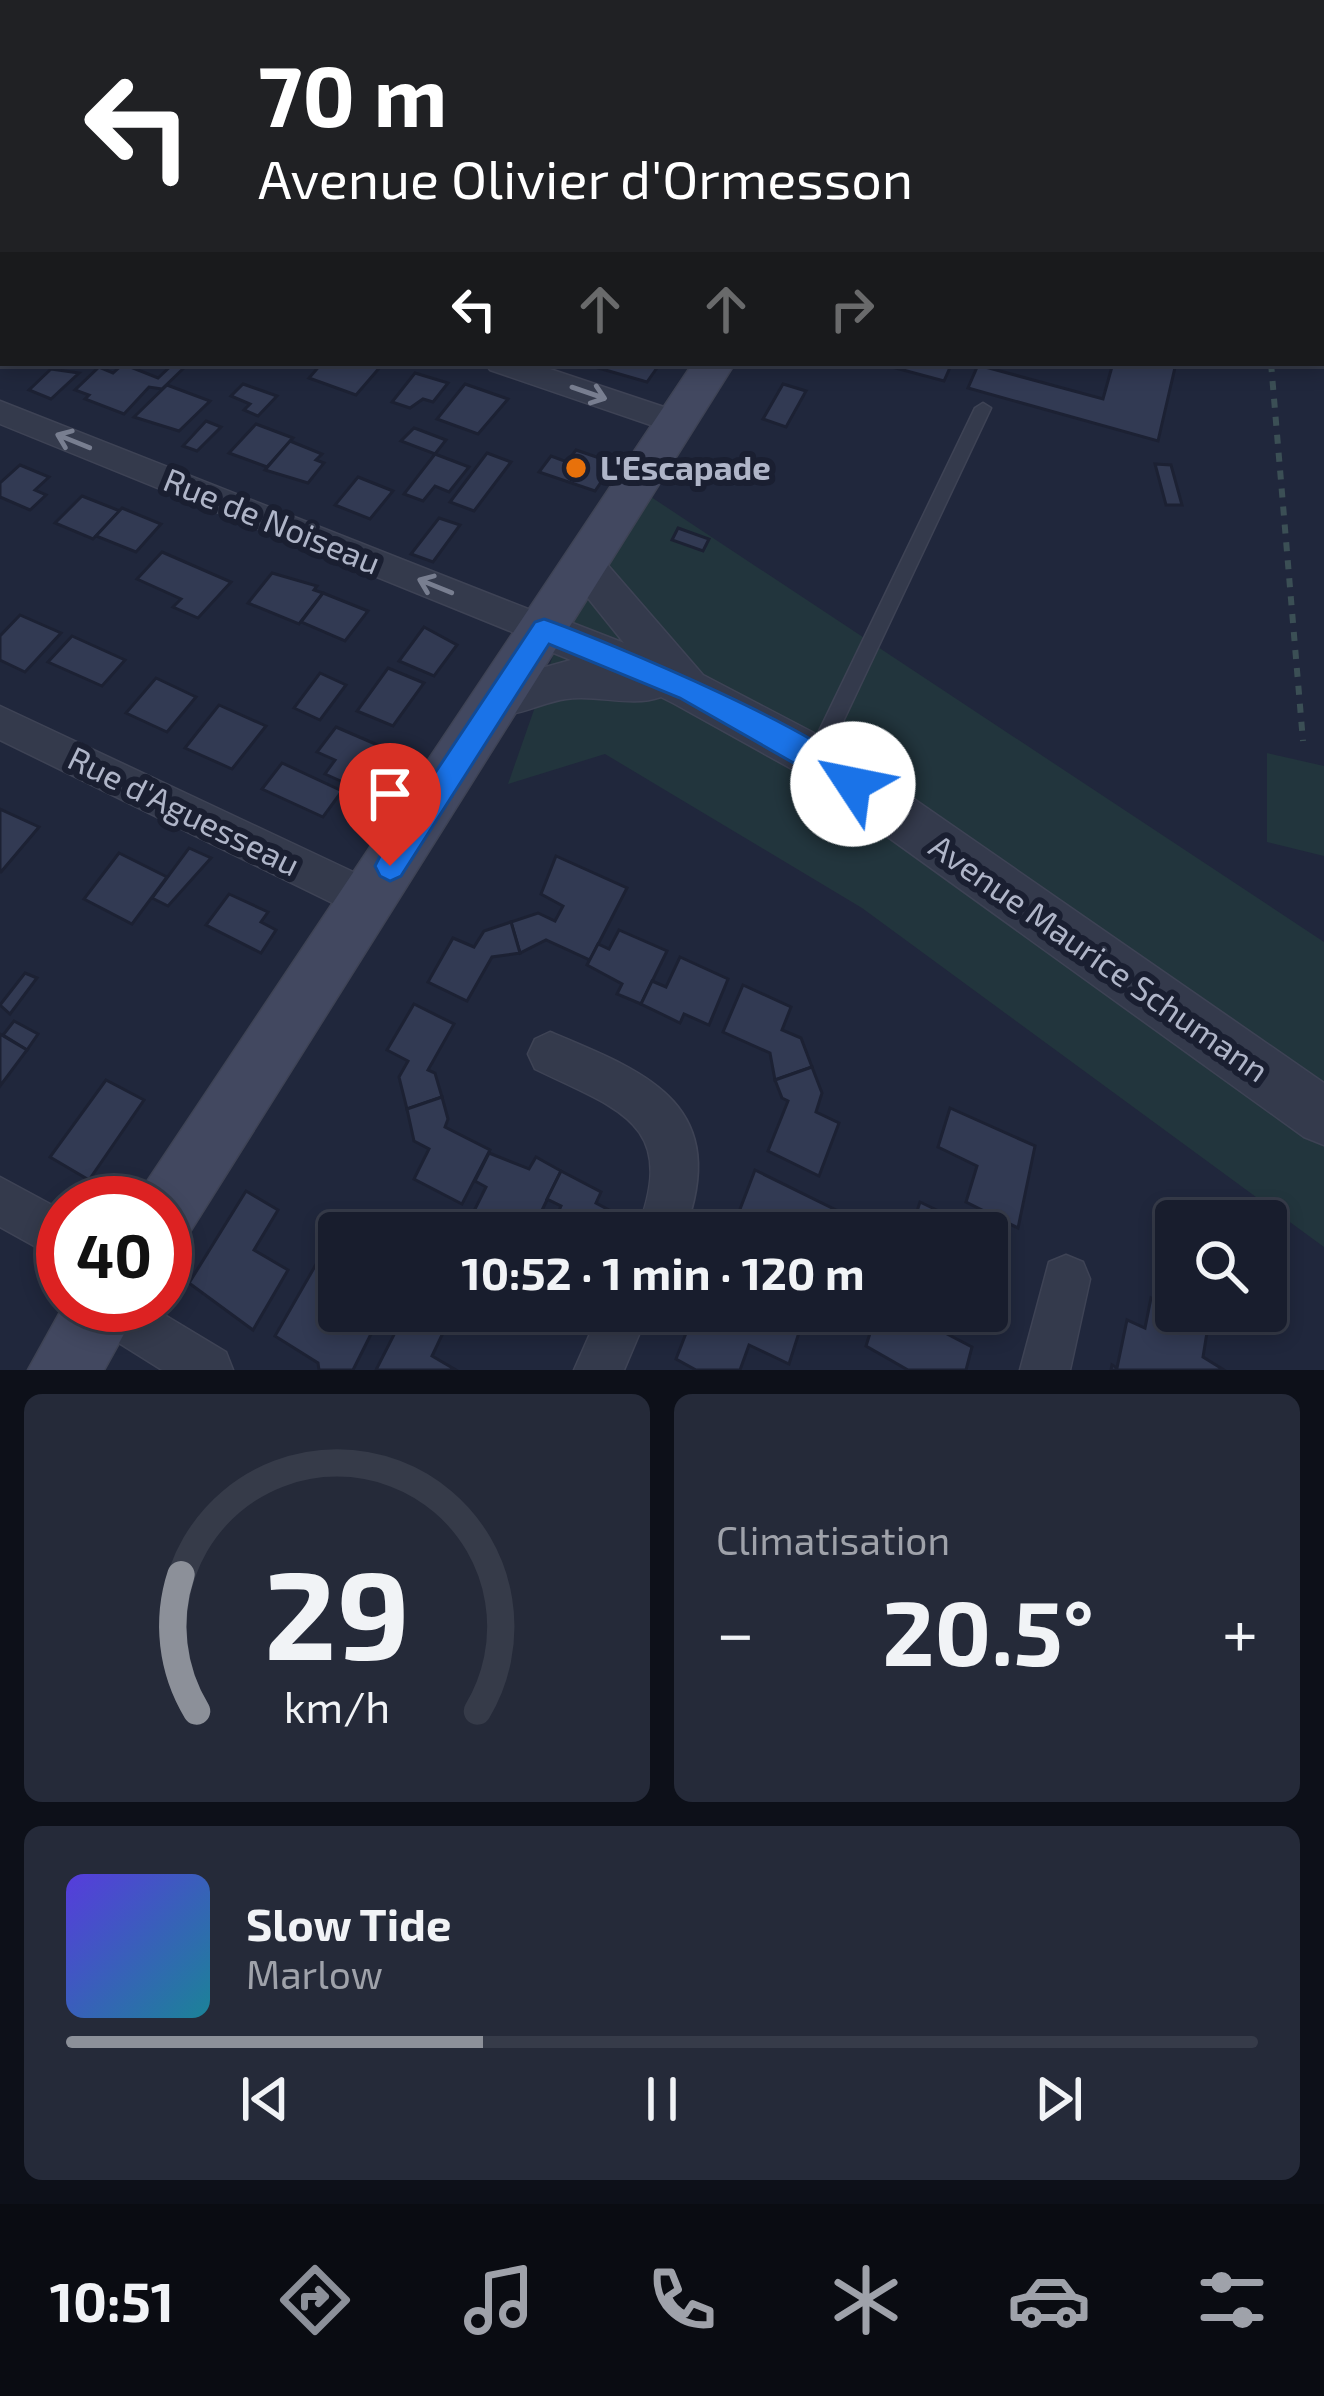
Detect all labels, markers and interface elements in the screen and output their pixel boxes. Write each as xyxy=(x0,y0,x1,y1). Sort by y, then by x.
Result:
text: 70 m xyxy=(258,43,448,144)
icon: left xyxy=(60,48,216,204)
text: Avenue Olivier d'Ormesson xyxy=(258,145,913,210)
icon: left xyxy=(441,276,507,342)
icon: ahead xyxy=(567,276,633,342)
icon: ahead xyxy=(693,276,759,342)
icon: right xyxy=(819,276,885,342)
one-way arrow xyxy=(570,384,607,405)
one-way arrow xyxy=(55,429,92,451)
place label: L'Escapade xyxy=(600,447,771,487)
marker: L'Escapade xyxy=(563,455,589,481)
street label: Rue de Noiseau xyxy=(158,458,386,582)
one-way arrow xyxy=(418,574,455,595)
position arrow xyxy=(790,721,916,847)
street label: Rue d'Aguesseau xyxy=(62,737,307,883)
pin xyxy=(339,743,441,866)
icon: arrive xyxy=(357,761,423,827)
street label: Avenue Maurice Schumann xyxy=(923,825,1277,1089)
speed limit sign: 40 xyxy=(36,1176,192,1332)
map controls xyxy=(1155,1200,1287,1332)
button: search xyxy=(1155,1200,1287,1332)
text: 10:52 · 1 min · 120 m xyxy=(461,1245,865,1299)
text: Climatisation xyxy=(716,1516,950,1563)
text: 29 xyxy=(264,1535,410,1685)
text: 20.5° xyxy=(882,1576,1094,1684)
text: − xyxy=(716,1591,755,1670)
text: + xyxy=(1222,1591,1258,1670)
text: km/h xyxy=(284,1680,390,1732)
text: Slow Tide xyxy=(246,1896,451,1950)
text: Marlow xyxy=(246,1950,383,1997)
icon: previous xyxy=(232,2066,298,2132)
icon: pause xyxy=(629,2066,695,2132)
icon: next xyxy=(1026,2066,1092,2132)
icon: directions xyxy=(273,2258,357,2342)
icon: music xyxy=(457,2258,541,2342)
icon: phone xyxy=(640,2258,724,2342)
icon: climate xyxy=(824,2258,908,2342)
icon: car xyxy=(1007,2258,1091,2342)
icon: filters xyxy=(1190,2258,1274,2342)
text: 10:51 xyxy=(50,2268,174,2333)

